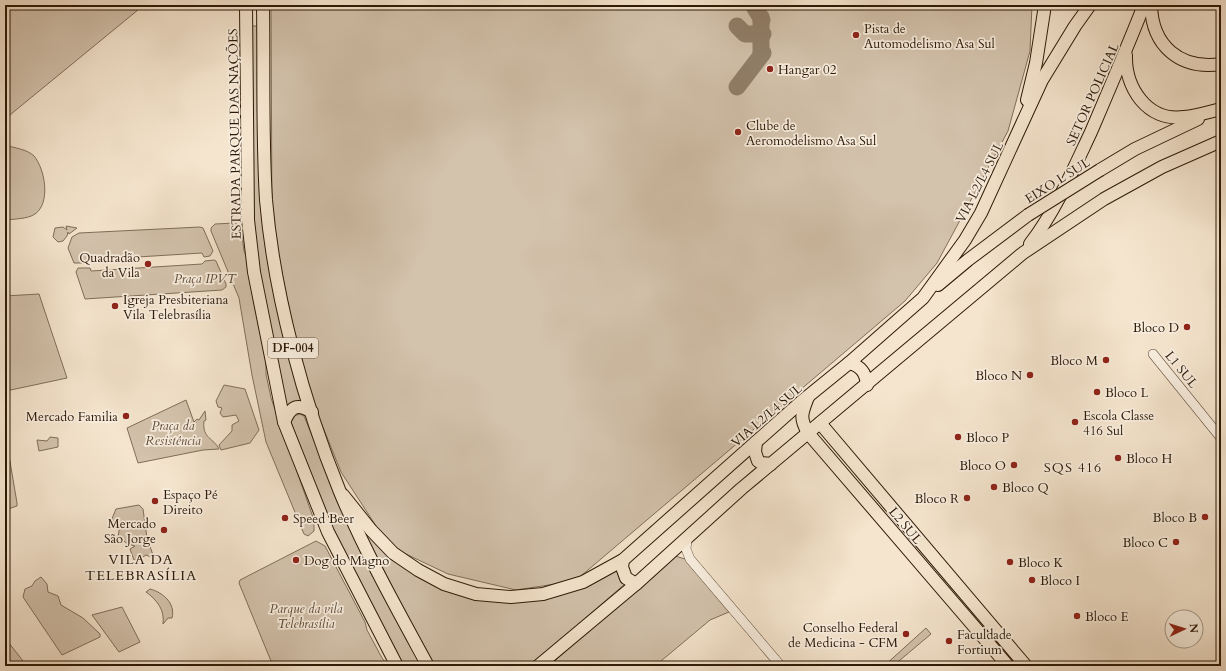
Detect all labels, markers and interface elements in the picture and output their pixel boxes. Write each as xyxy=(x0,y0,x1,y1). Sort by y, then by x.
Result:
place label: Pista de Automodelismo Asa Sul xyxy=(864,20,996,53)
street label: ESTRADA PARQUE DAS NAÇÕES xyxy=(224,28,246,240)
marker: Pista de Automodelismo Asa Sul xyxy=(851,30,861,40)
street label: SETOR POLICIAL xyxy=(1062,40,1124,149)
place label: Hangar 02 xyxy=(778,61,837,79)
marker: Hangar 02 xyxy=(765,64,775,74)
place label: Clube de Aeromodelismo Asa Sul xyxy=(746,117,877,150)
marker: Clube de Aeromodelismo Asa Sul xyxy=(733,127,743,137)
street label: VIA L2/L4 SUL xyxy=(952,139,1008,226)
street label: EIXO L SUL xyxy=(1021,154,1094,208)
place label: Quadradão da Vila xyxy=(79,249,140,282)
marker: Quadradão da Vila xyxy=(143,259,153,269)
park label: Praça IPVT xyxy=(174,270,237,288)
place label: Igreja Presbiteriana Vila Telebrasília xyxy=(123,291,229,324)
marker: Igreja Presbiteriana Vila Telebrasília xyxy=(110,301,120,311)
place label: Bloco D xyxy=(1133,319,1179,337)
marker: Bloco D xyxy=(1182,322,1192,332)
road number: DF-004 xyxy=(268,338,318,358)
street label: L1 SUL xyxy=(1161,347,1202,392)
place label: Bloco M xyxy=(1050,352,1098,370)
marker: Bloco M xyxy=(1101,355,1111,365)
place label: Bloco N xyxy=(975,367,1022,385)
marker: Bloco N xyxy=(1025,370,1035,380)
street label: VIA L2/L4 SUL xyxy=(727,380,806,452)
place label: Bloco L xyxy=(1105,384,1149,402)
marker: Bloco L xyxy=(1092,387,1102,397)
place label: Escola Classe 416 Sul xyxy=(1083,407,1154,440)
place label: Mercado Familia xyxy=(26,408,118,426)
marker: Mercado Familia xyxy=(121,411,131,421)
park label: Praça da Resistência xyxy=(145,417,201,450)
marker: Escola Classe 416 Sul xyxy=(1070,417,1080,427)
place label: Bloco P xyxy=(966,429,1010,447)
marker: Bloco P xyxy=(953,432,963,442)
place label: Bloco H xyxy=(1126,450,1173,468)
marker: Bloco H xyxy=(1113,453,1123,463)
place label: Bloco O xyxy=(959,457,1006,475)
district label: SQS 416 xyxy=(1044,458,1102,477)
marker: Bloco O xyxy=(1009,460,1019,470)
place label: Bloco Q xyxy=(1002,479,1049,497)
marker: Bloco Q xyxy=(989,482,999,492)
place label: Espaço Pé Direito xyxy=(163,486,218,519)
place label: Bloco R xyxy=(914,490,959,508)
marker: Bloco R xyxy=(962,493,972,503)
marker: Espaço Pé Direito xyxy=(150,496,160,506)
street label: L2 SUL xyxy=(885,503,926,548)
place label: Bloco B xyxy=(1153,509,1197,527)
place label: Speed Beer xyxy=(293,510,354,528)
marker: Bloco B xyxy=(1200,512,1210,522)
marker: Speed Beer xyxy=(280,513,290,523)
place label: Mercado São Jorge xyxy=(104,515,156,548)
marker: Mercado São Jorge xyxy=(159,525,169,535)
place label: Bloco C xyxy=(1122,534,1168,552)
marker: Bloco C xyxy=(1171,537,1181,547)
district label: VILA DA TELEBRASÍLIA xyxy=(85,550,197,585)
place label: Dog do Magno xyxy=(304,552,389,570)
place label: Bloco K xyxy=(1018,554,1064,572)
marker: Dog do Magno xyxy=(291,555,301,565)
marker: Bloco K xyxy=(1005,557,1015,567)
place label: Bloco I xyxy=(1040,572,1080,590)
marker: Bloco I xyxy=(1027,575,1037,585)
park label: Parque da vila Telebrasília xyxy=(269,600,343,633)
place label: Bloco E xyxy=(1085,608,1129,626)
north arrow xyxy=(1164,609,1204,649)
marker: Bloco E xyxy=(1072,611,1082,621)
place label: Conselho Federal de Medicina - CFM xyxy=(788,619,899,652)
text: N xyxy=(1186,623,1201,634)
place label: Faculdade Fortium xyxy=(957,626,1012,659)
marker: Conselho Federal de Medicina - CFM xyxy=(901,629,911,639)
marker: Faculdade Fortium xyxy=(944,636,954,646)

